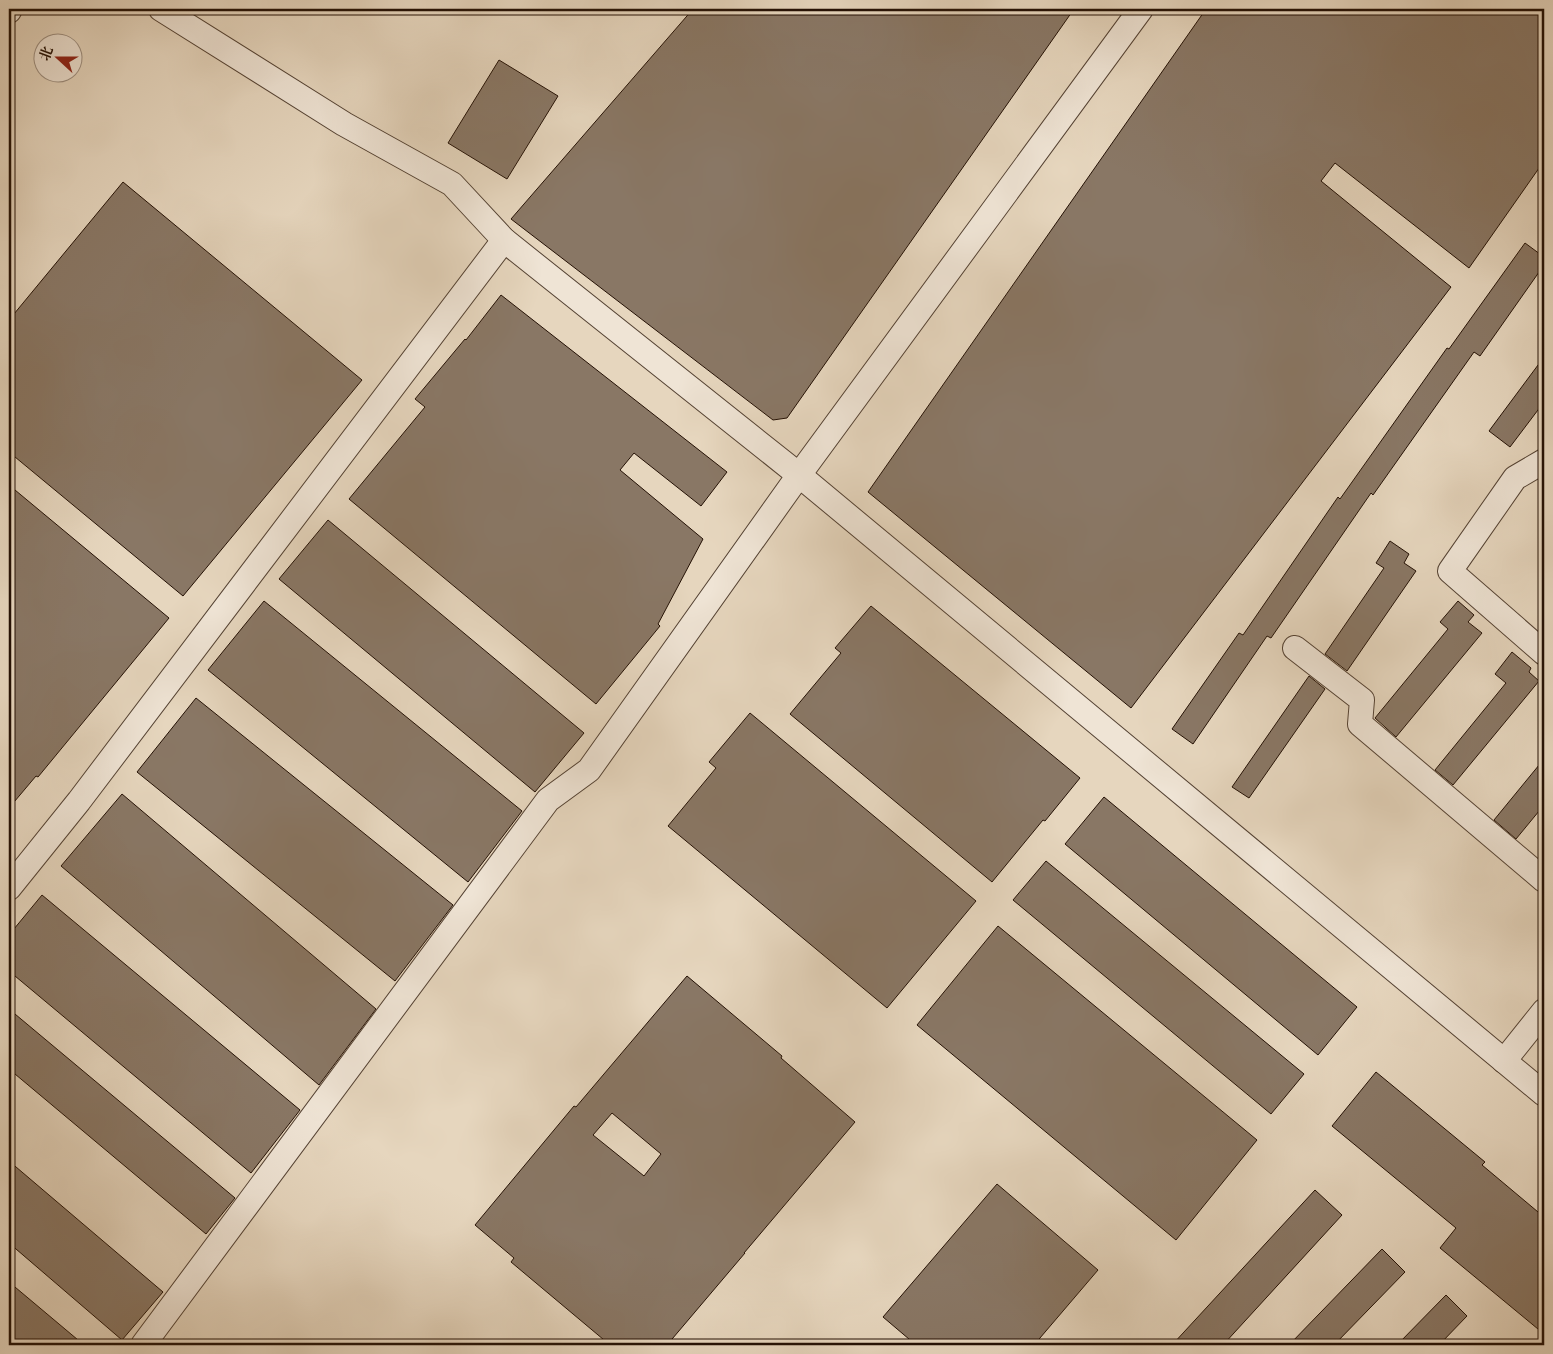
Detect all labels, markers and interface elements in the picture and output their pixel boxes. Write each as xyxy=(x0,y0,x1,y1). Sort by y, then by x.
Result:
north arrow xyxy=(32,32,82,82)
text: 北 xyxy=(37,44,56,63)

